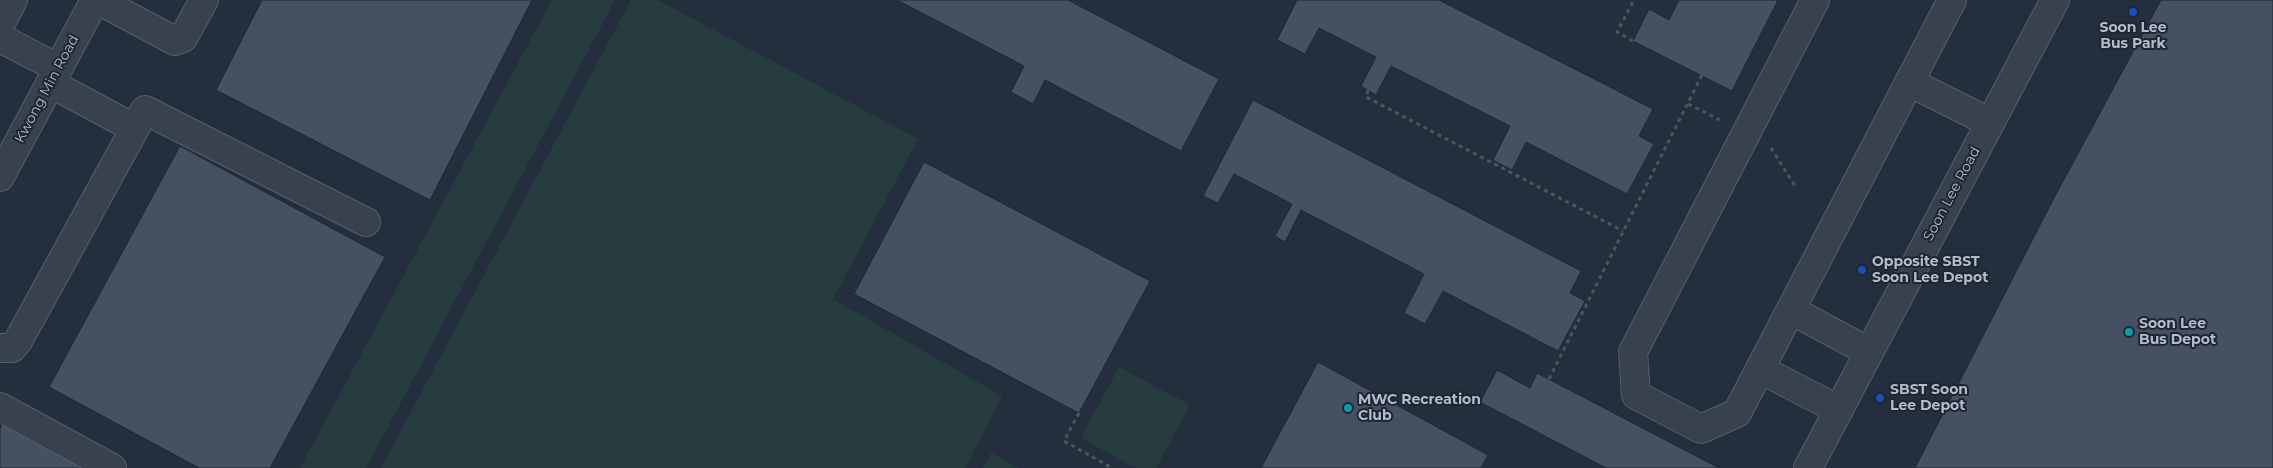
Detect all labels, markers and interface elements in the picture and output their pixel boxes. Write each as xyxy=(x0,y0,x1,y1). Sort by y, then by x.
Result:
marker: Soon Lee Bus Park xyxy=(2127,6,2139,18)
place label: Soon Lee Bus Park xyxy=(2100,20,2166,52)
street label: Kwong Min Road xyxy=(11,32,83,146)
street label: Soon Lee Road xyxy=(1920,144,1984,244)
place label: Opposite SBST Soon Lee Depot xyxy=(1872,254,1988,286)
marker: Opposite SBST Soon Lee Depot xyxy=(1856,264,1868,276)
place label: Soon Lee Bus Depot xyxy=(2139,316,2216,348)
marker: Soon Lee Bus Depot xyxy=(2123,326,2135,338)
place label: SBST Soon Lee Depot xyxy=(1890,382,1968,414)
place label: MWC Recreation Club xyxy=(1358,392,1481,424)
marker: SBST Soon Lee Depot xyxy=(1874,392,1886,404)
marker: MWC Recreation Club xyxy=(1342,402,1354,414)

